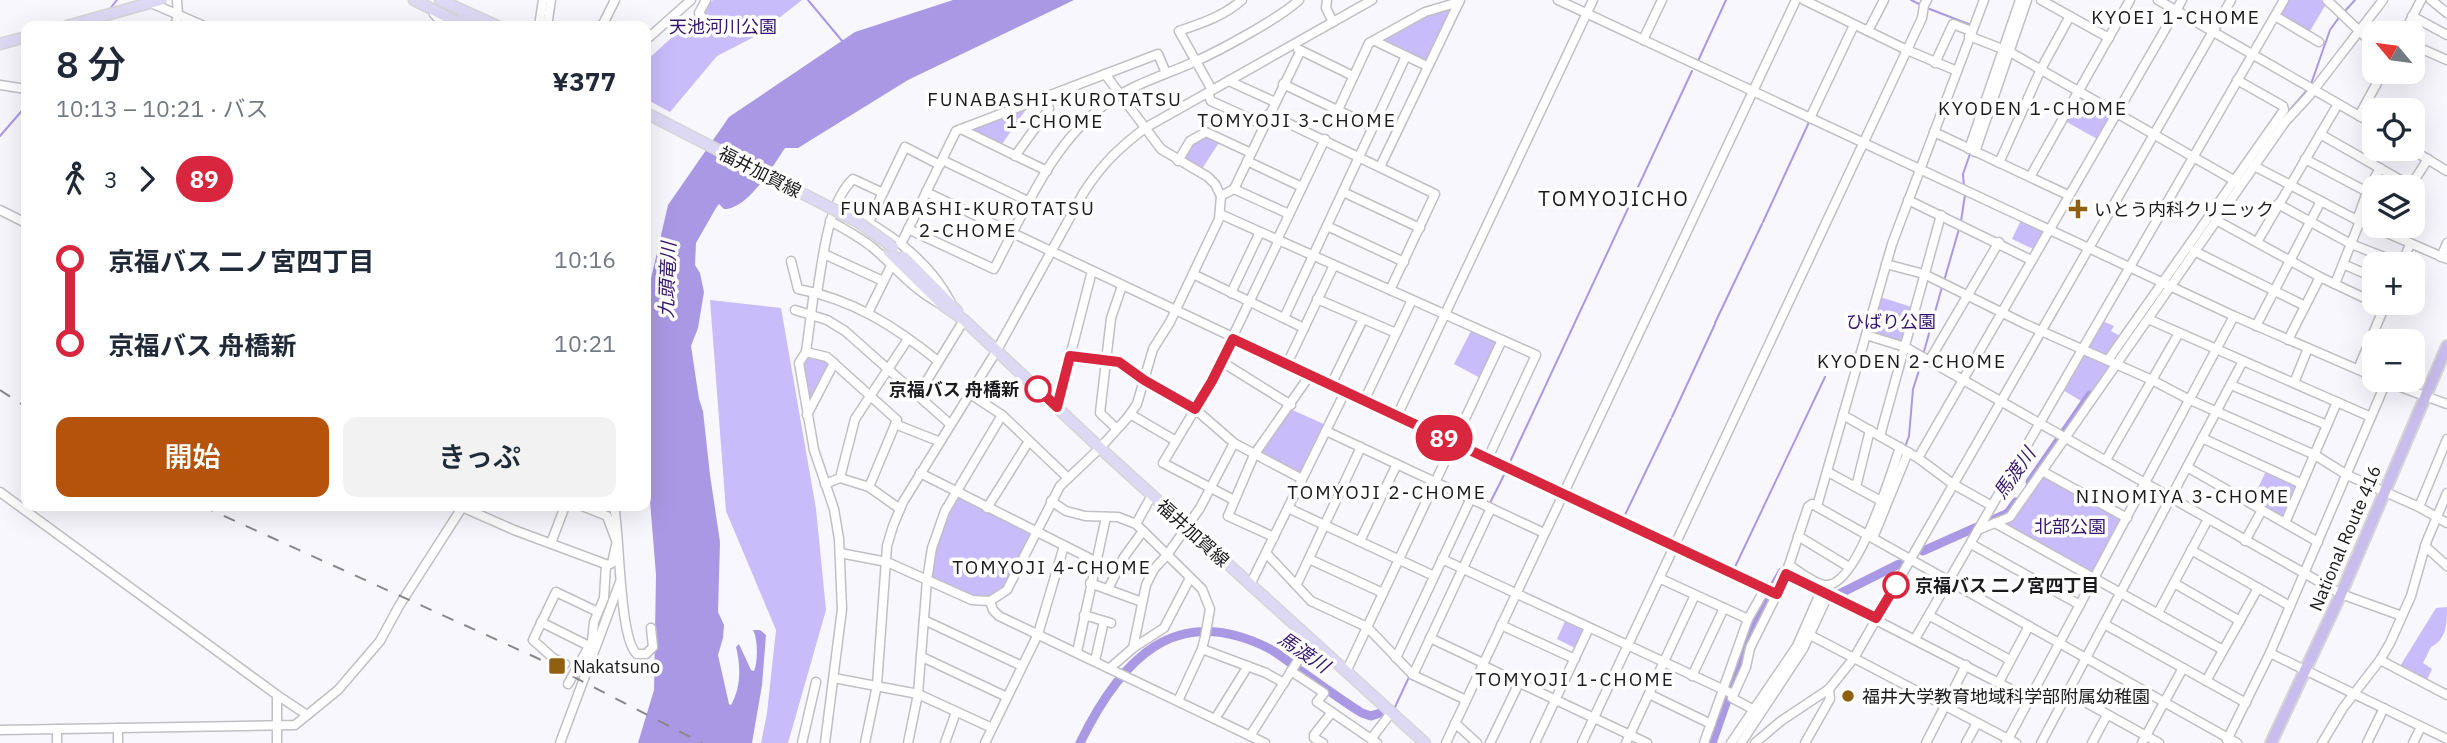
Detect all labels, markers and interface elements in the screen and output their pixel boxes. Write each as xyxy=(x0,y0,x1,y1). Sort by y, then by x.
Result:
district label: KYOEI 1-CHOME xyxy=(2091,5,2261,29)
park label: 天池河川公園 xyxy=(669,15,777,38)
north arrow xyxy=(2362,21,2426,84)
map controls xyxy=(2362,21,2425,392)
text: 8 分 xyxy=(56,39,126,88)
text: ¥377 xyxy=(552,64,616,98)
district label: FUNABASHI-KUROTATSU 1-CHOME xyxy=(927,87,1183,133)
text: 10:13 – 10:21 · バス xyxy=(56,93,269,123)
district label: KYODEN 1-CHOME xyxy=(1938,96,2128,120)
button: locate xyxy=(2362,98,2425,161)
district label: TOMYOJI 3-CHOME xyxy=(1197,108,1397,132)
street label: 福井加賀線 xyxy=(715,141,805,203)
icon: walk xyxy=(56,160,94,198)
icon: forward xyxy=(128,160,166,198)
text: 89 xyxy=(190,163,219,195)
text: 3 xyxy=(104,164,118,194)
button: layers xyxy=(2362,175,2425,238)
district label: TOMYOJICHO xyxy=(1538,184,1690,212)
district label: FUNABASHI-KUROTATSU 2-CHOME xyxy=(840,196,1096,242)
place label: いとう内科クリニック xyxy=(2094,198,2274,221)
marker: いとう内科クリニック xyxy=(2068,199,2088,219)
water label: 九頭竜川 xyxy=(654,240,680,318)
text: 京福バス 二ノ宮四丁目 xyxy=(108,244,374,278)
text: 10:16 xyxy=(554,244,616,274)
button: + xyxy=(2362,252,2425,315)
park label: ひばり公園 xyxy=(1846,310,1936,333)
text: 京福バス 舟橋新 xyxy=(108,328,296,362)
text: 10:21 xyxy=(554,328,616,358)
button: − xyxy=(2362,329,2425,392)
district label: KYODEN 2-CHOME xyxy=(1817,349,2007,373)
marker: 京福バス 舟橋新 xyxy=(1025,376,1051,402)
place label: 京福バス 舟橋新 xyxy=(889,378,1019,401)
line badge: 89 xyxy=(1412,415,1476,461)
button: 開始 xyxy=(56,417,329,497)
button: きっぷ xyxy=(343,417,616,497)
text: 89 xyxy=(1430,422,1458,454)
water label: 馬渡川 xyxy=(1988,441,2041,503)
street label: National Route 416 xyxy=(2304,461,2386,615)
district label: TOMYOJI 2-CHOME xyxy=(1287,480,1487,504)
district label: NINOMIYA 3-CHOME xyxy=(2076,484,2290,508)
street label: 福井加賀線 xyxy=(1152,494,1234,572)
park label: 北部公園 xyxy=(2034,515,2106,538)
district label: TOMYOJI 4-CHOME xyxy=(952,555,1152,579)
marker: 京福バス 二ノ宮四丁目 xyxy=(1883,572,1909,598)
place label: 京福バス 二ノ宮四丁目 xyxy=(1915,574,2099,597)
water label: 馬渡川 xyxy=(1274,626,1336,679)
place label: Nakatsuno xyxy=(573,655,660,678)
marker: Nakatsuno xyxy=(547,656,567,676)
district label: TOMYOJI 1-CHOME xyxy=(1475,667,1675,691)
place label: 福井大学教育地域科学部附属幼稚園 xyxy=(1862,685,2150,708)
marker: 福井大学教育地域科学部附属幼稚園 xyxy=(1840,688,1856,704)

